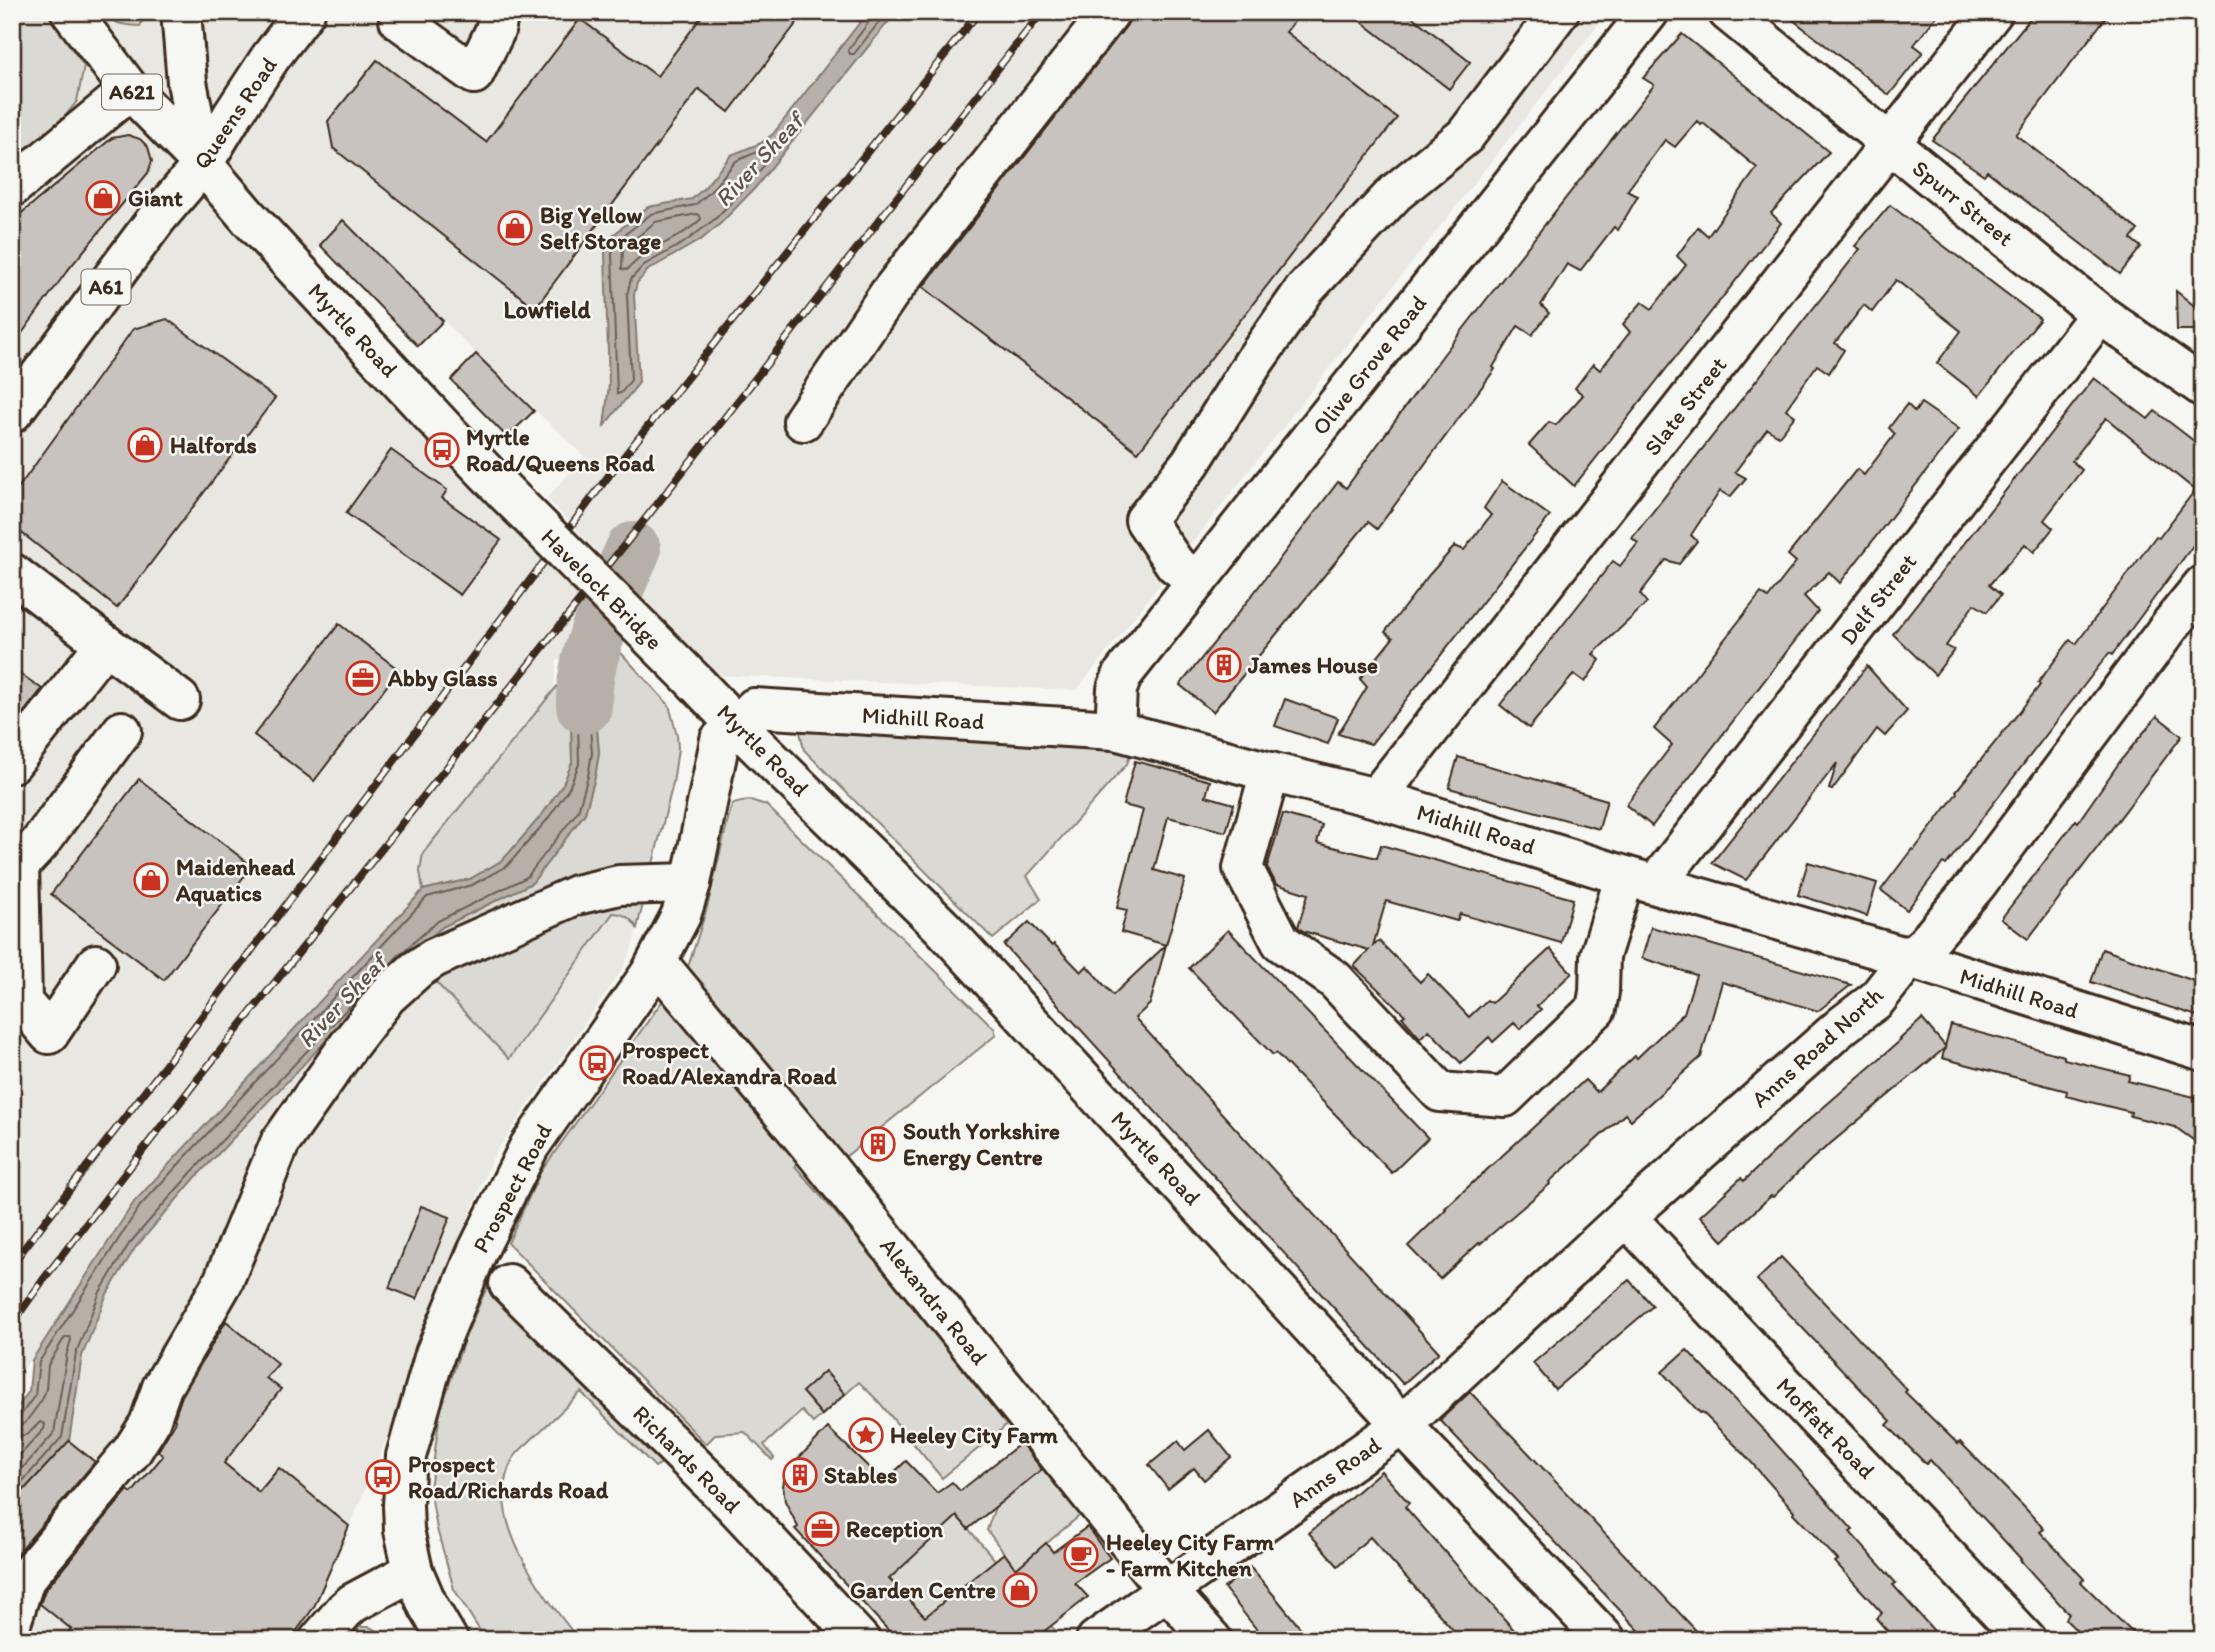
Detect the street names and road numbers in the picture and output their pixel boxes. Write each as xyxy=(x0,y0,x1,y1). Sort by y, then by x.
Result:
street label: Queens Road xyxy=(187,51,283,174)
road number: A621 xyxy=(102,74,162,110)
street label: Spurr Street xyxy=(1907,154,2019,252)
road number: A61 xyxy=(82,270,130,304)
street label: Myrtle Road xyxy=(302,277,404,383)
street label: Olive Grove Road xyxy=(1306,290,1432,440)
street label: Slate Street xyxy=(1638,351,1732,461)
street label: Havelock Bridge xyxy=(536,523,668,655)
street label: Delf Street xyxy=(1834,548,1922,650)
street label: Myrtle Road xyxy=(711,698,815,802)
street label: Midhill Road xyxy=(861,701,985,735)
street label: Midhill Road xyxy=(1413,798,1539,860)
street label: Midhill Road xyxy=(1956,962,2082,1024)
street label: Anns Road North xyxy=(1746,980,1889,1113)
street label: Myrtle Road xyxy=(1105,1105,1207,1211)
street label: Prospect Road xyxy=(466,1118,558,1257)
street label: Alexandra Road xyxy=(874,1232,994,1371)
street label: Moffatt Road xyxy=(1771,1371,1881,1485)
street label: Richards Road xyxy=(627,1399,747,1519)
street label: Anns Road xyxy=(1284,1430,1386,1514)

